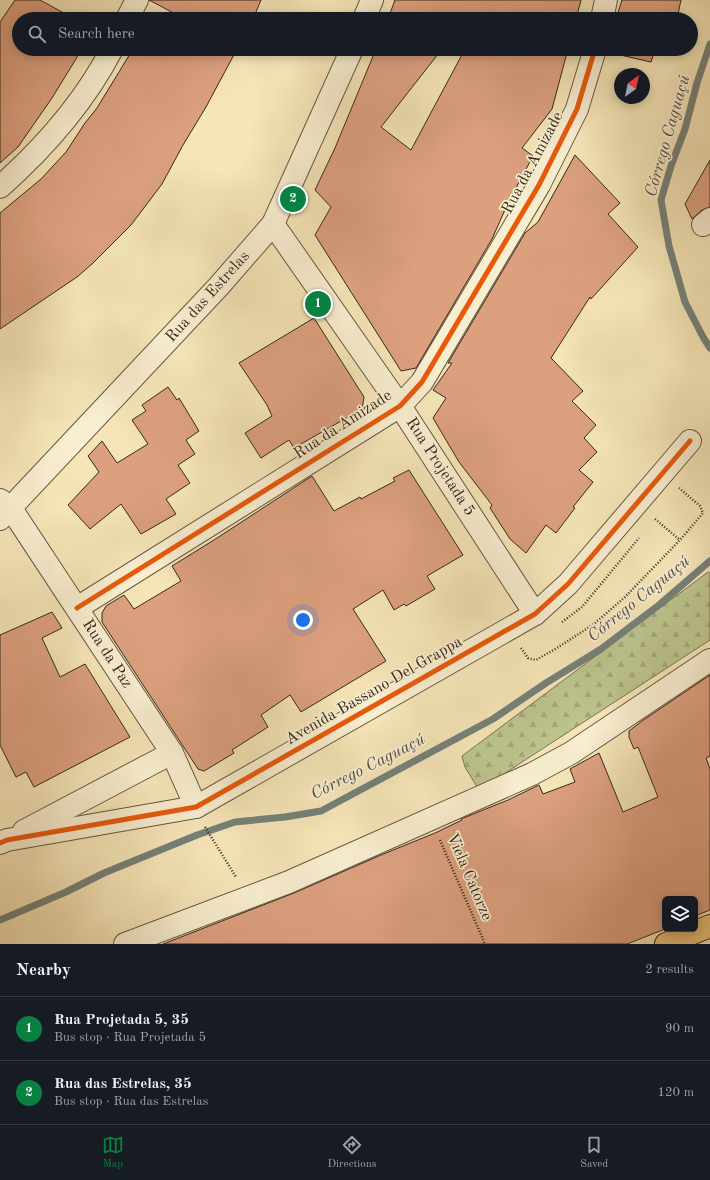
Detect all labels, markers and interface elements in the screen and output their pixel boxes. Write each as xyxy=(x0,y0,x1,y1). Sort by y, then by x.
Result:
search box xyxy=(12,12,698,56)
icon: search xyxy=(26,23,48,45)
text: Search here xyxy=(58,27,135,42)
north arrow xyxy=(614,68,650,104)
water label: Córrego Caguaçú xyxy=(642,73,694,199)
street label: Rua da Amizade xyxy=(499,109,567,217)
pin: 2 xyxy=(280,184,306,214)
street label: Rua das Estrelas xyxy=(163,248,253,346)
pin: 1 xyxy=(305,289,331,319)
street label: Rua da Amizade xyxy=(291,388,395,462)
street label: Rua Projetada 5 xyxy=(402,415,478,519)
water label: Córrego Caguaçú xyxy=(585,553,694,645)
your location xyxy=(293,610,313,630)
street label: Rua da Paz xyxy=(79,617,135,691)
street label: Avenida Bassano Del Grappa xyxy=(283,634,465,748)
water label: Córrego Caguaçú xyxy=(308,731,428,803)
street label: Viela Catorze xyxy=(443,831,495,923)
map controls xyxy=(662,896,698,932)
button: layers xyxy=(662,896,698,932)
text: Nearby xyxy=(16,962,71,979)
text: 2 results xyxy=(645,963,694,976)
text: Rua Projetada 5, 35 xyxy=(54,1013,189,1028)
text: 1 xyxy=(25,1022,33,1035)
text: 90 m xyxy=(665,1022,694,1035)
text: Bus stop · Rua Projetada 5 xyxy=(54,1031,206,1044)
text: Rua das Estrelas, 35 xyxy=(54,1077,192,1092)
text: 2 xyxy=(25,1086,33,1099)
text: 120 m xyxy=(657,1086,694,1099)
text: Bus stop · Rua das Estrelas xyxy=(54,1095,208,1108)
tab: Map xyxy=(102,1134,124,1172)
tab: Directions xyxy=(328,1134,376,1172)
tab: Saved xyxy=(580,1134,608,1172)

